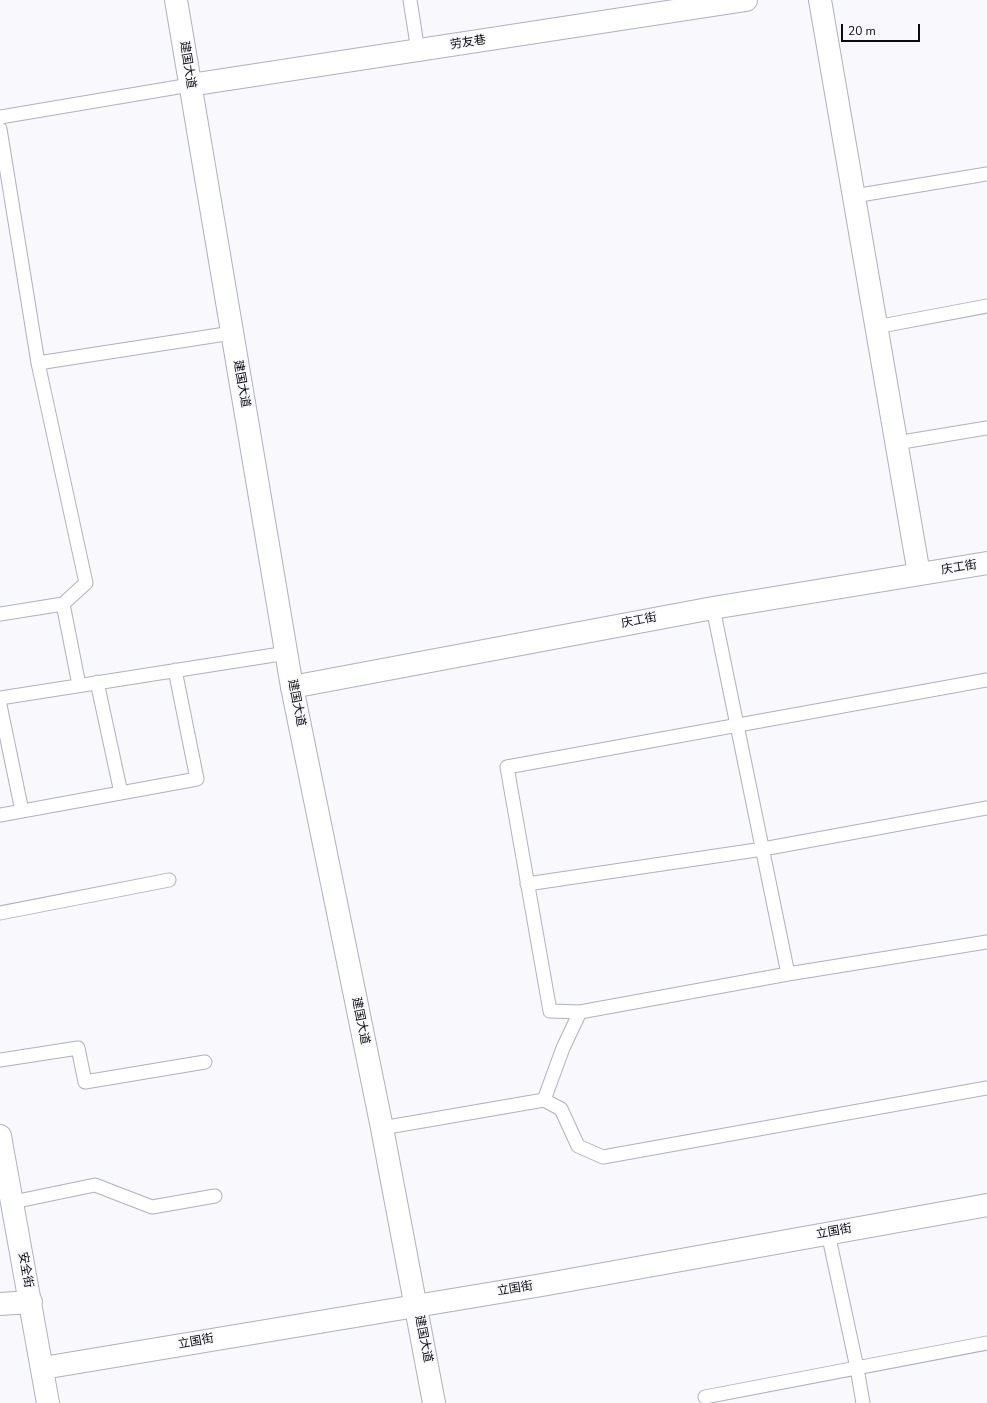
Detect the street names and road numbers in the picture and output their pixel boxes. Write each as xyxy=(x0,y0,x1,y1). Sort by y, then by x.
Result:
street label: 劳友巷 xyxy=(449,33,487,53)
street label: 建国大道 xyxy=(176,40,198,90)
street label: 建国大道 xyxy=(230,359,252,409)
street label: 庆工街 xyxy=(940,558,978,578)
street label: 庆工街 xyxy=(620,610,658,632)
street label: 建国大道 xyxy=(284,678,308,728)
street label: 建国大道 xyxy=(348,996,372,1046)
street label: 立国街 xyxy=(815,1222,853,1242)
street label: 安全街 xyxy=(15,1251,35,1289)
street label: 立国街 xyxy=(496,1279,534,1299)
street label: 建国大道 xyxy=(411,1314,435,1364)
street label: 立国街 xyxy=(177,1332,215,1352)

